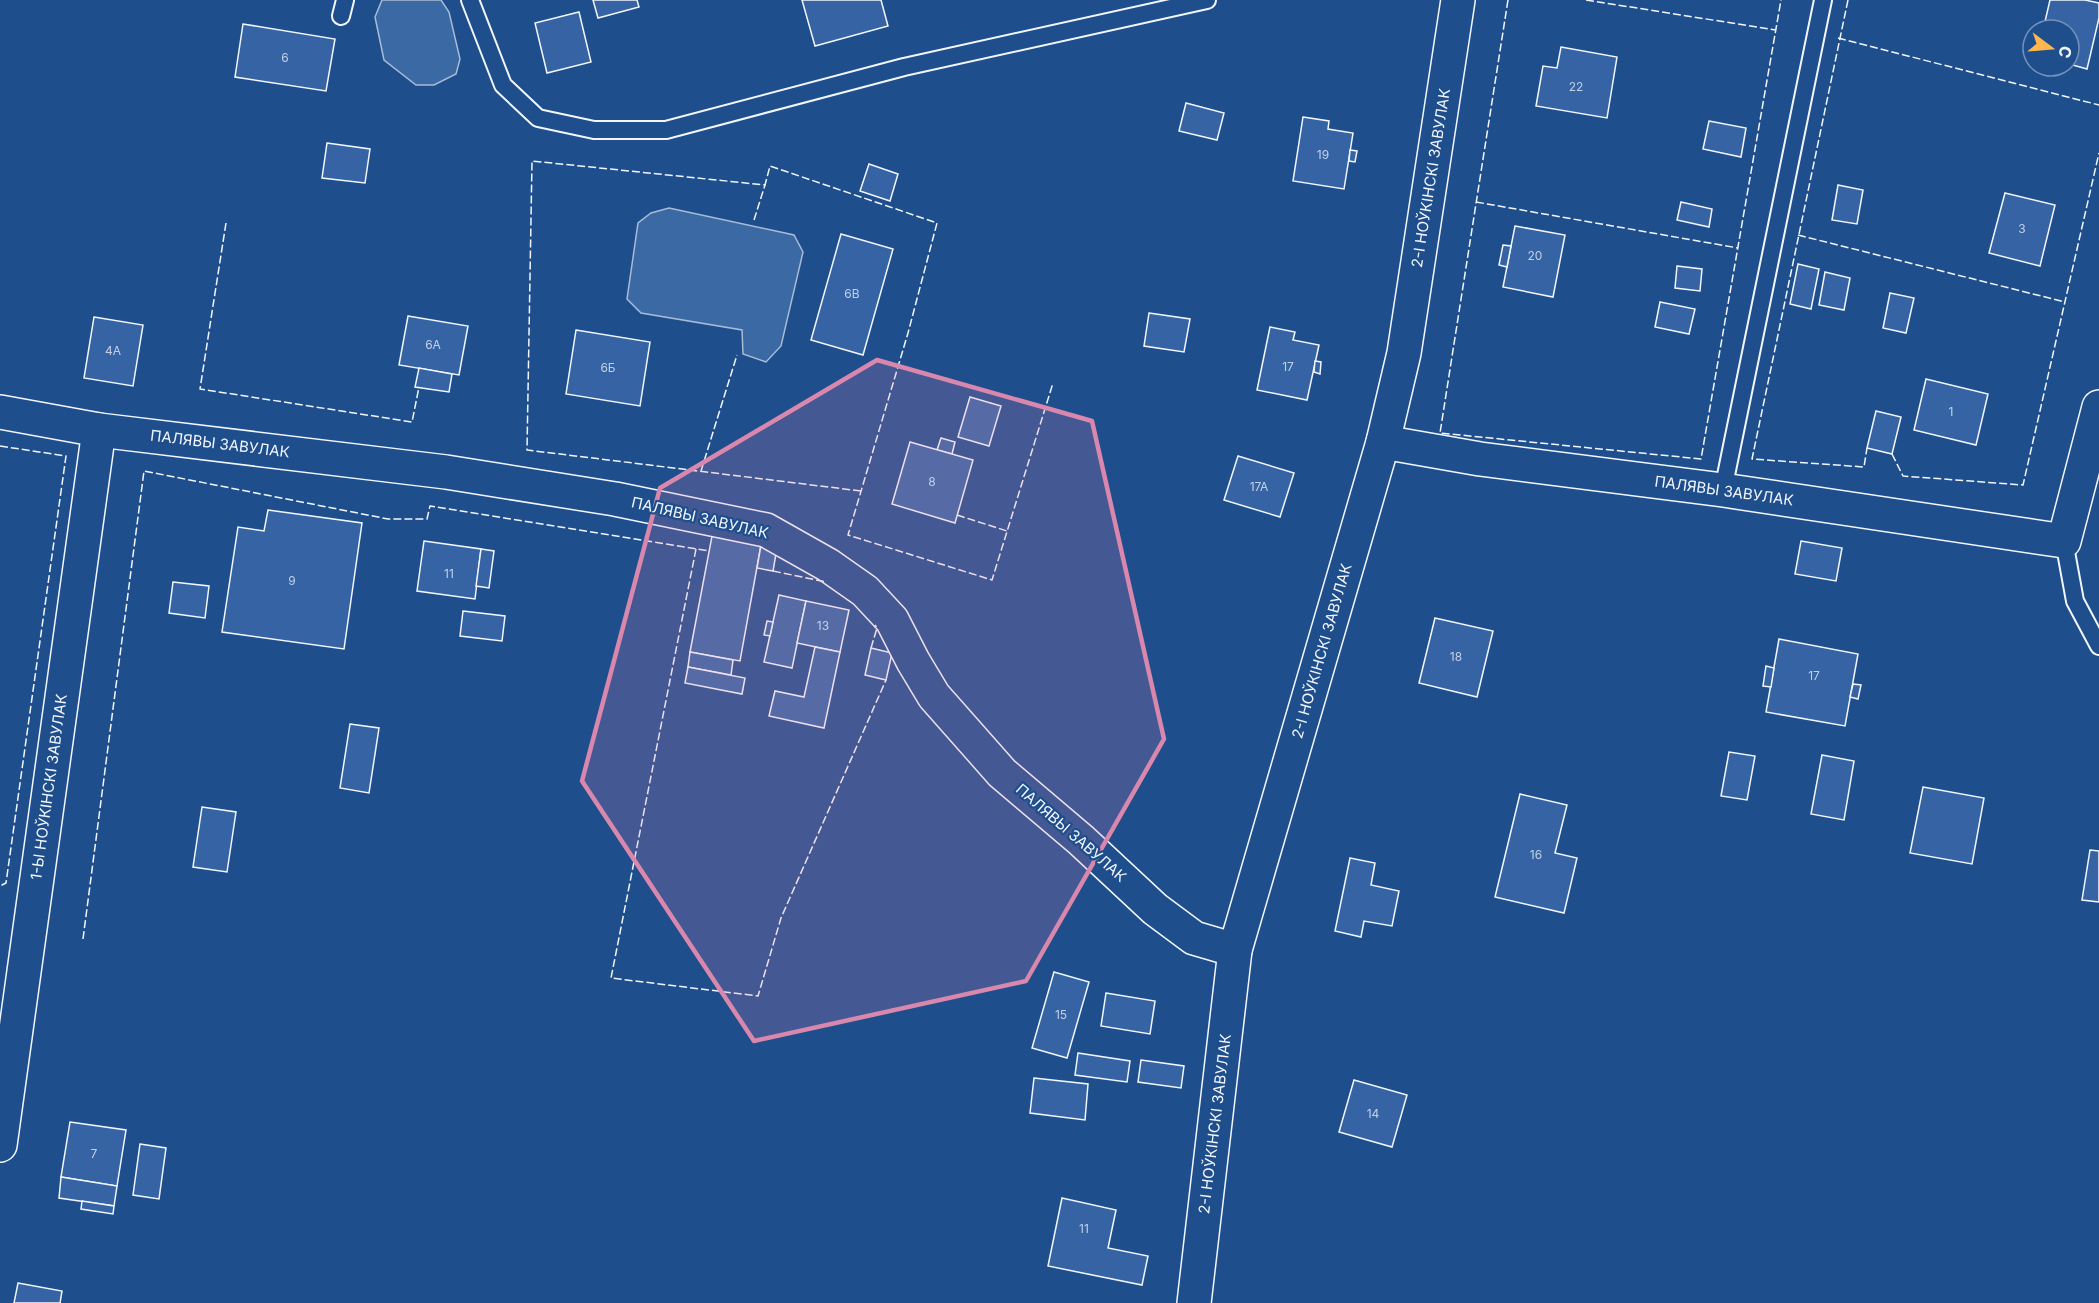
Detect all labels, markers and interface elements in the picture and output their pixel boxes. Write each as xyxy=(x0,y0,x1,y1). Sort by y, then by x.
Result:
north arrow xyxy=(2021,18,2081,78)
text: С xyxy=(2054,44,2077,61)
house number: 6 xyxy=(281,50,289,65)
house number: 22 xyxy=(1569,79,1583,94)
street label: 2-І НОЎКІНСКІ ЗАВУЛАК xyxy=(1407,87,1454,269)
house number: 19 xyxy=(1317,147,1329,162)
house number: 3 xyxy=(2018,221,2026,236)
house number: 20 xyxy=(1528,248,1542,263)
house number: 6В xyxy=(844,286,860,301)
house number: 6А xyxy=(425,337,441,352)
house number: 4А xyxy=(105,343,121,358)
house number: 17 xyxy=(1282,359,1294,374)
house number: 6Б xyxy=(600,360,616,375)
house number: 1 xyxy=(1949,404,1953,419)
street label: ПАЛЯВЫ ЗАВУЛАК xyxy=(149,426,291,461)
street label: ПАЛЯВЫ ЗАВУЛАК xyxy=(1653,471,1795,510)
house number: 8 xyxy=(928,474,936,489)
house number: 17А xyxy=(1250,479,1268,494)
street label: ПАЛЯВЫ ЗАВУЛАК xyxy=(630,492,771,543)
street label: 2-І НОЎКІНСКІ ЗАВУЛАК xyxy=(1287,561,1356,741)
house number: 11 xyxy=(444,566,454,581)
house number: 9 xyxy=(288,573,296,588)
house number: 13 xyxy=(817,618,829,633)
house number: 18 xyxy=(1450,649,1462,664)
house number: 17 xyxy=(1808,668,1820,683)
street label: 1-Ы НОЎКІНСКІ ЗАВУЛАК xyxy=(26,693,71,881)
street label: ПАЛЯВЫ ЗАВУЛАК xyxy=(1012,779,1130,886)
house number: 16 xyxy=(1530,847,1542,862)
house number: 15 xyxy=(1055,1007,1067,1022)
street label: 2-І НОЎКІНСКІ ЗАВУЛАК xyxy=(1194,1033,1235,1215)
house number: 14 xyxy=(1367,1106,1380,1121)
house number: 7 xyxy=(91,1146,98,1161)
house number: 11 xyxy=(1079,1221,1089,1236)

